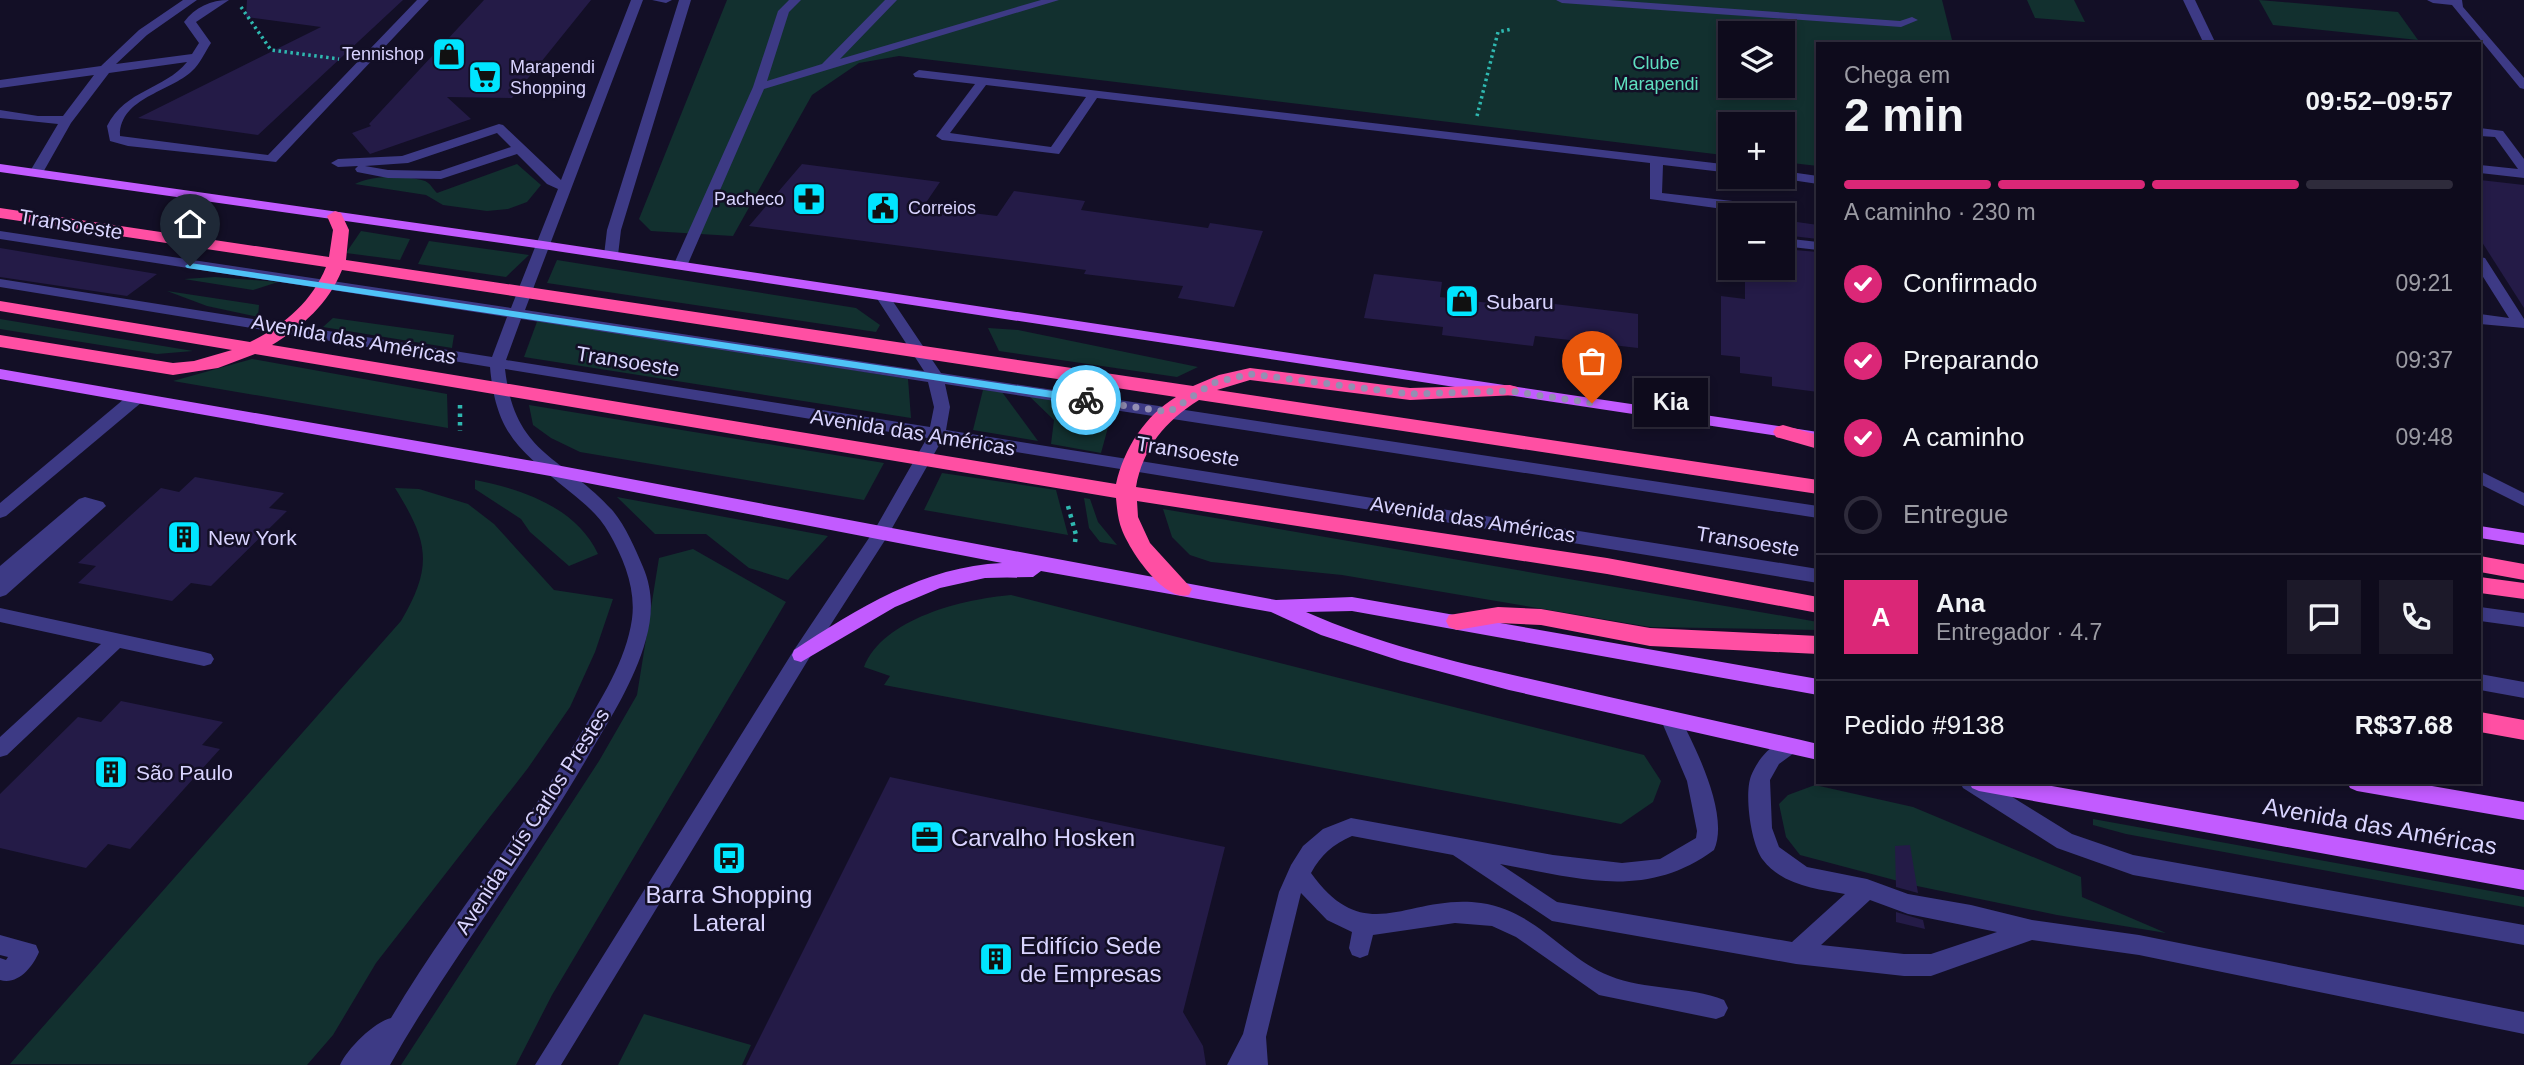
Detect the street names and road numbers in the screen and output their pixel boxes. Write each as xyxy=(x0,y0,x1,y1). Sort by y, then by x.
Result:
street label: Transoeste xyxy=(18,204,124,244)
street label: Avenida das Américas xyxy=(250,310,458,368)
street label: Transoeste xyxy=(575,341,681,381)
street label: Avenida das Américas xyxy=(809,404,1017,460)
street label: Transoeste xyxy=(1135,431,1241,471)
street label: Avenida das Américas xyxy=(1369,491,1577,547)
street label: Transoeste xyxy=(1695,521,1801,561)
street label: Avenida Luís Carlos Prestes xyxy=(450,704,614,938)
street label: Avenida das Américas xyxy=(2261,792,2499,860)

